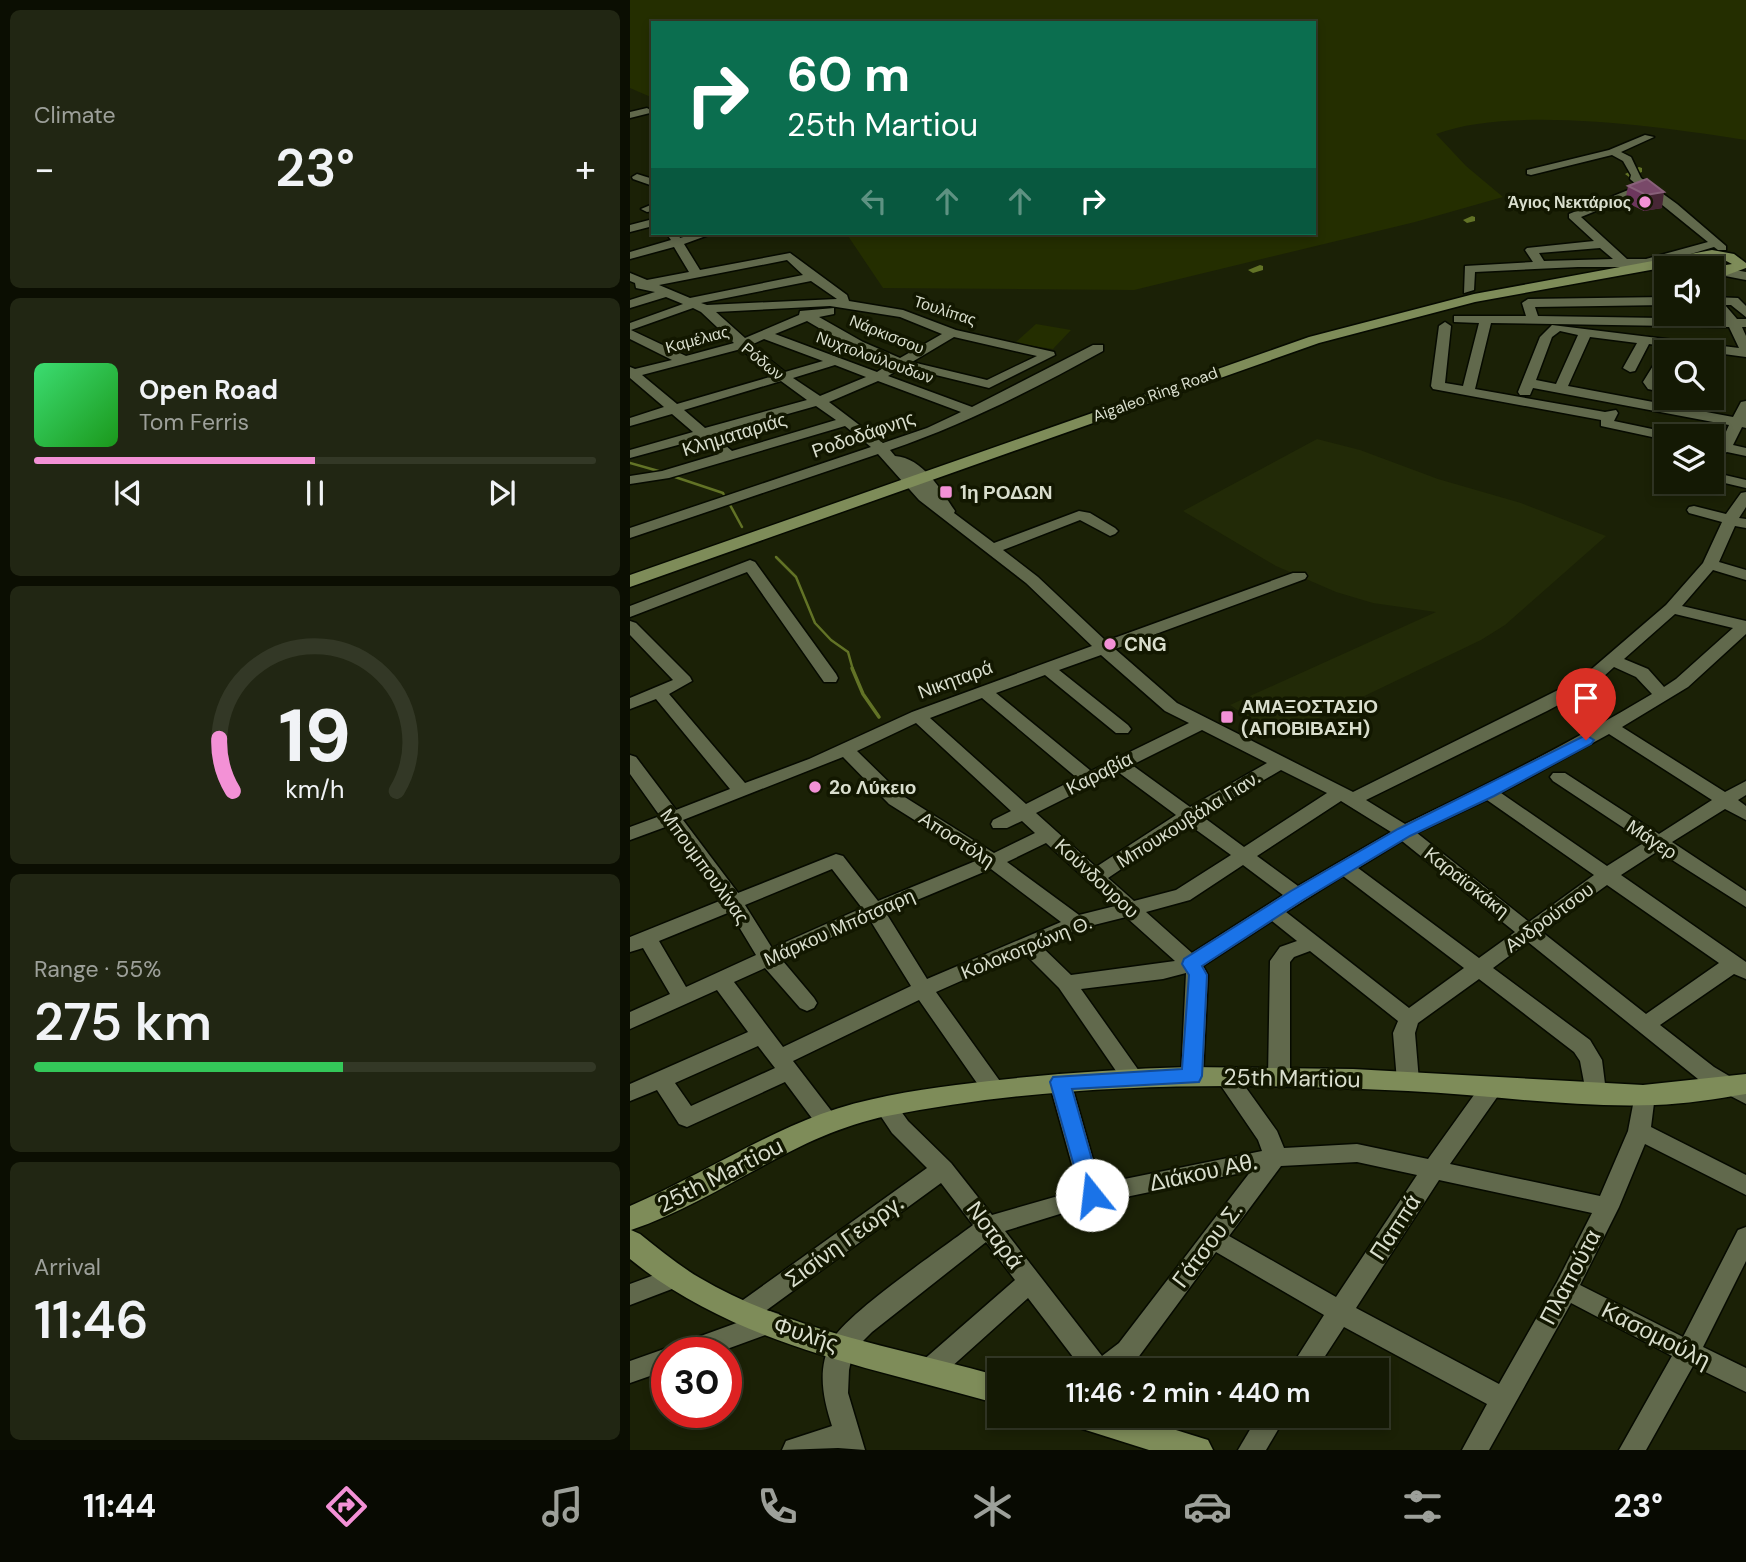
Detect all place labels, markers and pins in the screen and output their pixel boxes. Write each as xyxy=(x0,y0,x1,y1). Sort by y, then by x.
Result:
place label: Άγιος Νεκτάριος xyxy=(1508,192,1631,213)
marker: Άγιος Νεκτάριος xyxy=(1637,194,1653,210)
place label: 1η ΡΟΔΩΝ xyxy=(960,480,1053,505)
marker: 1η ΡΟΔΩΝ xyxy=(938,484,954,500)
place label: CNG xyxy=(1124,632,1167,657)
marker: CNG xyxy=(1102,636,1118,652)
pin xyxy=(1556,668,1616,740)
place label: ΑΜΑΞΟΣΤΑΣΙΟ (ΑΠΟΒΙΒΑΣΗ) xyxy=(1241,694,1378,741)
marker: ΑΜΑΞΟΣΤΑΣΙΟ (ΑΠΟΒΙΒΑΣΗ) xyxy=(1219,709,1235,725)
place label: 2ο Λύκειο xyxy=(829,775,916,800)
marker: 2ο Λύκειο xyxy=(807,779,823,795)

